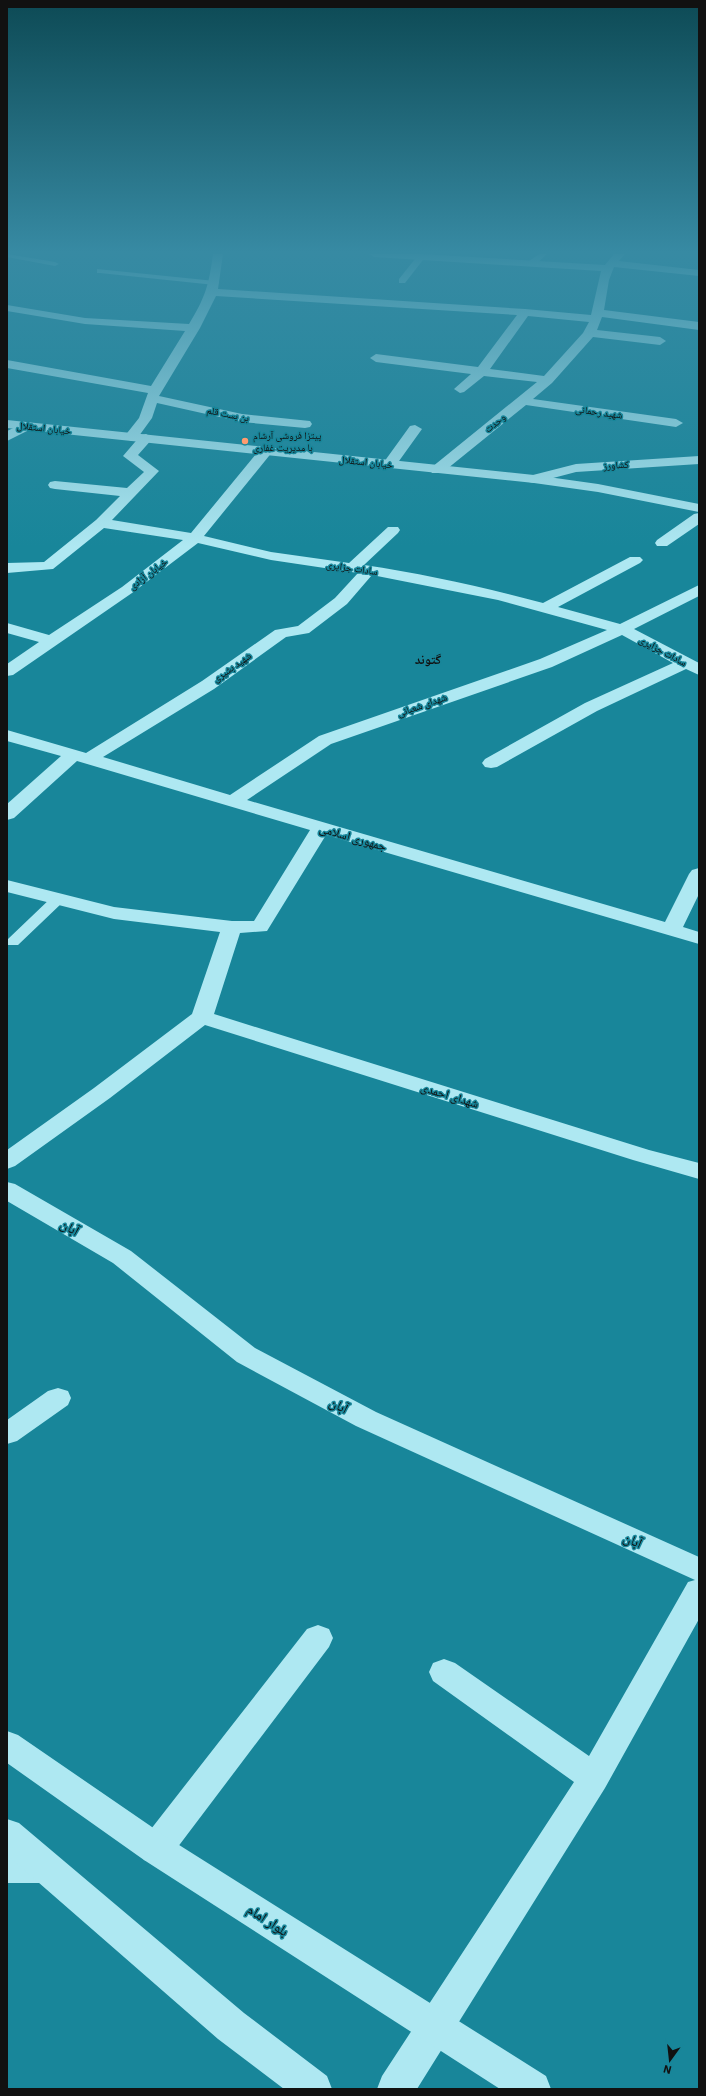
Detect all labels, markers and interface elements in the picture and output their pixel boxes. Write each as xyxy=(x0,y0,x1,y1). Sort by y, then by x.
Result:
street label: شهید رحمانی xyxy=(575,402,624,422)
street label: بن بست قلم xyxy=(206,404,250,425)
street label: وحدت xyxy=(482,410,508,435)
street label: خیابان استقلال xyxy=(16,419,72,437)
place label: پیتزا فروشی آرشام با مدیریت غفاری xyxy=(253,429,321,454)
marker: پیتزا فروشی آرشام با مدیریت غفاری xyxy=(240,436,250,446)
street label: خیابان استقلال xyxy=(338,453,394,471)
street label: کشاورز xyxy=(602,458,629,472)
street label: خیابان آزادی xyxy=(126,555,170,593)
street label: سادات جزایری xyxy=(325,558,379,578)
street label: سادات جزایری xyxy=(637,633,689,669)
street label: شهید بشیری xyxy=(210,649,254,685)
district label: گتوند xyxy=(415,651,442,668)
street label: شهدای شعبانی xyxy=(395,690,449,720)
street label: جمهوری اسلامی xyxy=(318,820,389,854)
street label: شهدای احمدی xyxy=(419,1079,481,1111)
street label: آبان xyxy=(57,1214,83,1240)
street label: آبان xyxy=(326,1393,352,1418)
street label: آبان xyxy=(621,1528,646,1552)
street label: بلوار امام xyxy=(243,1900,292,1941)
north arrow xyxy=(650,2040,690,2080)
text: N xyxy=(662,2062,673,2077)

